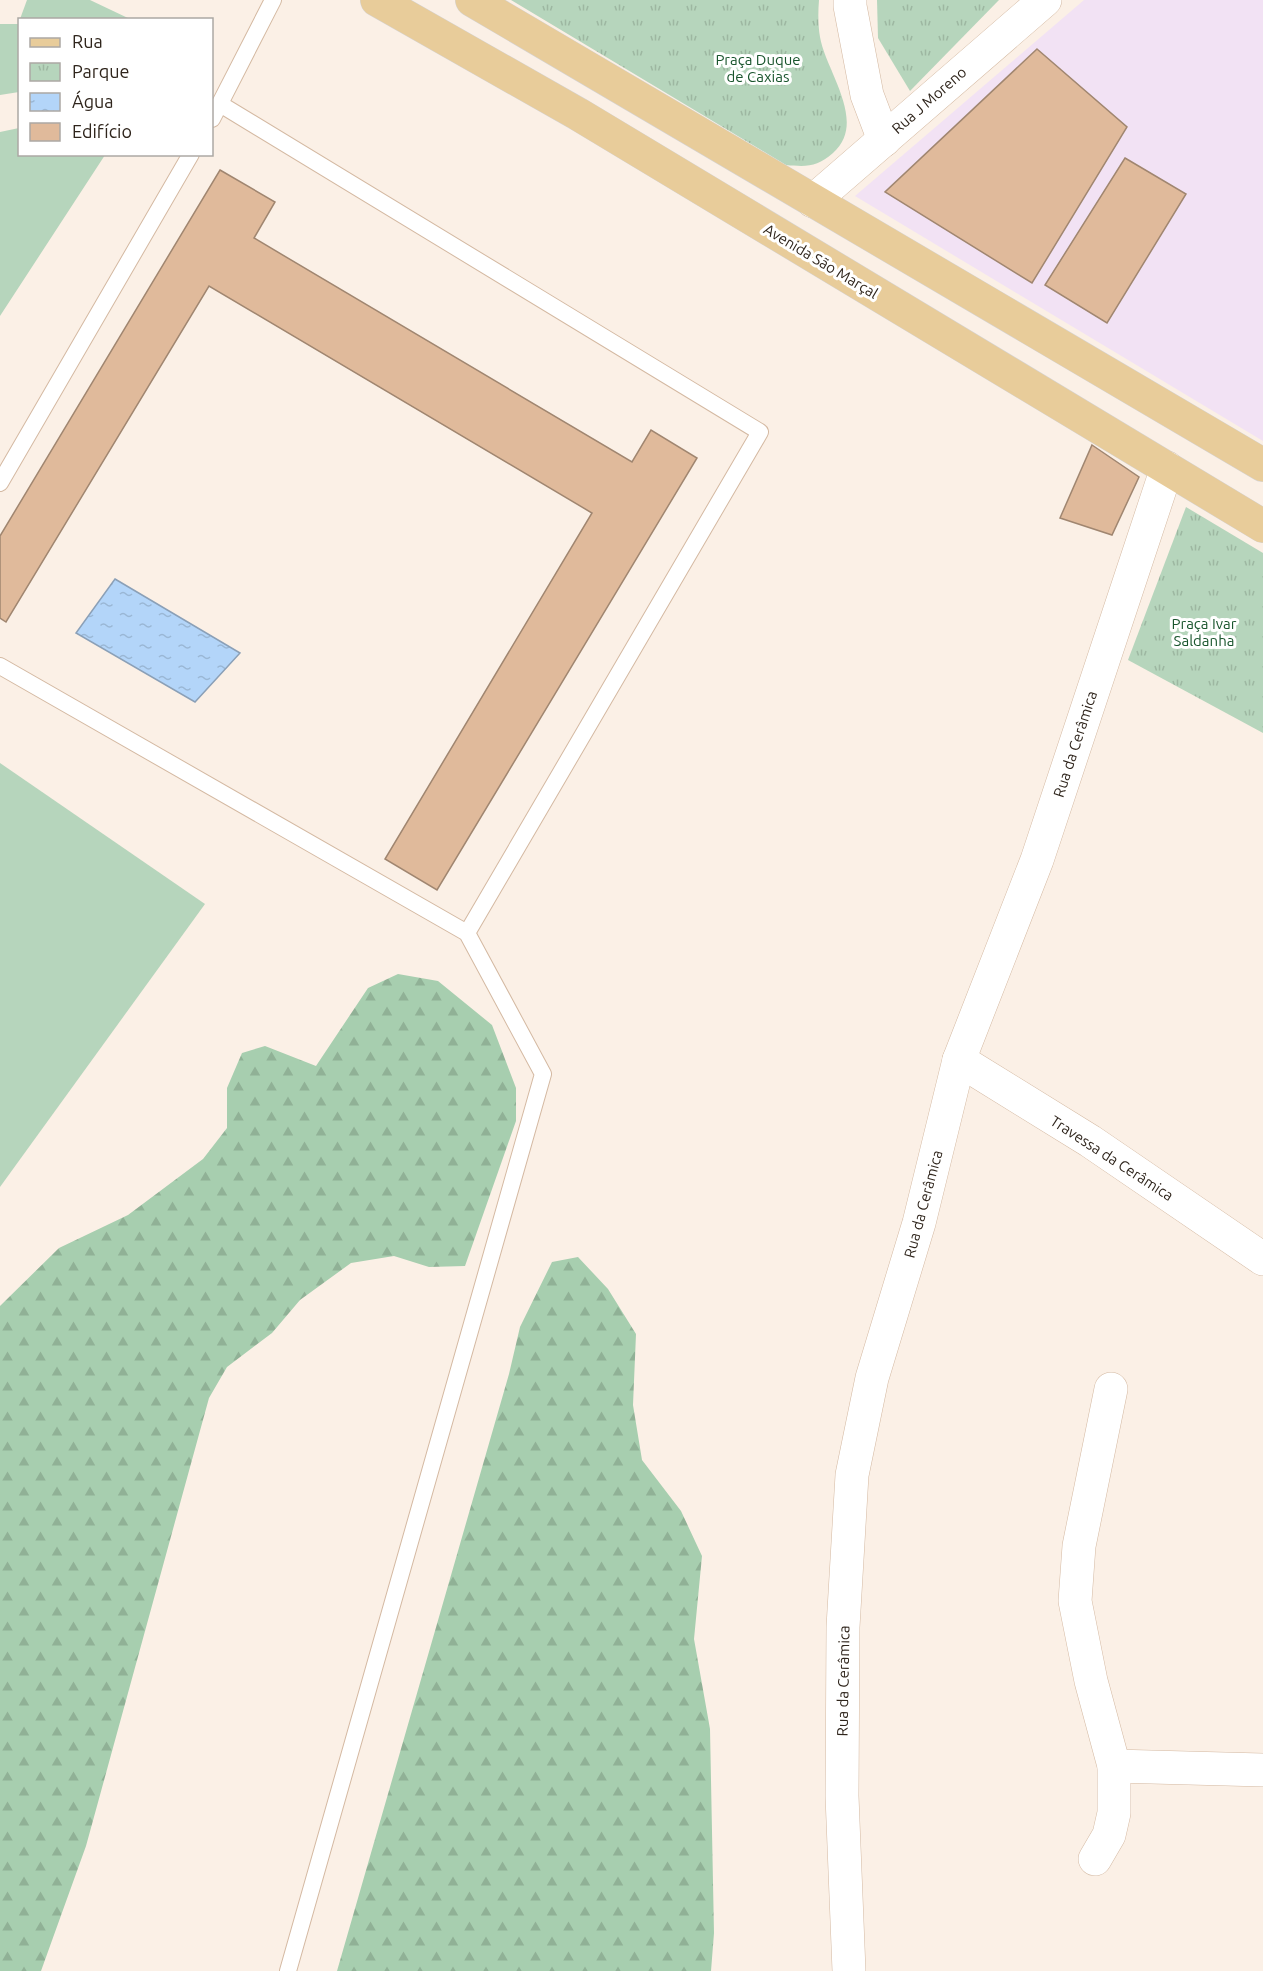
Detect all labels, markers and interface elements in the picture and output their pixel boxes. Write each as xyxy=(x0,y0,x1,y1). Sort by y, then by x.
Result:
legend xyxy=(18,18,213,156)
text: Rua xyxy=(72,31,103,51)
park label: Praça Duque de Caxias xyxy=(715,51,801,85)
text: Parque xyxy=(72,61,129,81)
street label: Rua J Moreno xyxy=(888,63,970,137)
text: Água xyxy=(72,90,114,111)
text: Edifício xyxy=(72,121,132,141)
street label: Avenida São Marçal xyxy=(761,220,881,302)
park label: Praça Ivar Saldanha xyxy=(1172,615,1237,649)
street label: Rua da Cerâmica xyxy=(1050,689,1100,799)
street label: Travessa da Cerâmica xyxy=(1047,1112,1177,1204)
street label: Rua da Cerâmica xyxy=(900,1148,946,1260)
street label: Rua da Cerâmica xyxy=(834,1625,852,1737)

